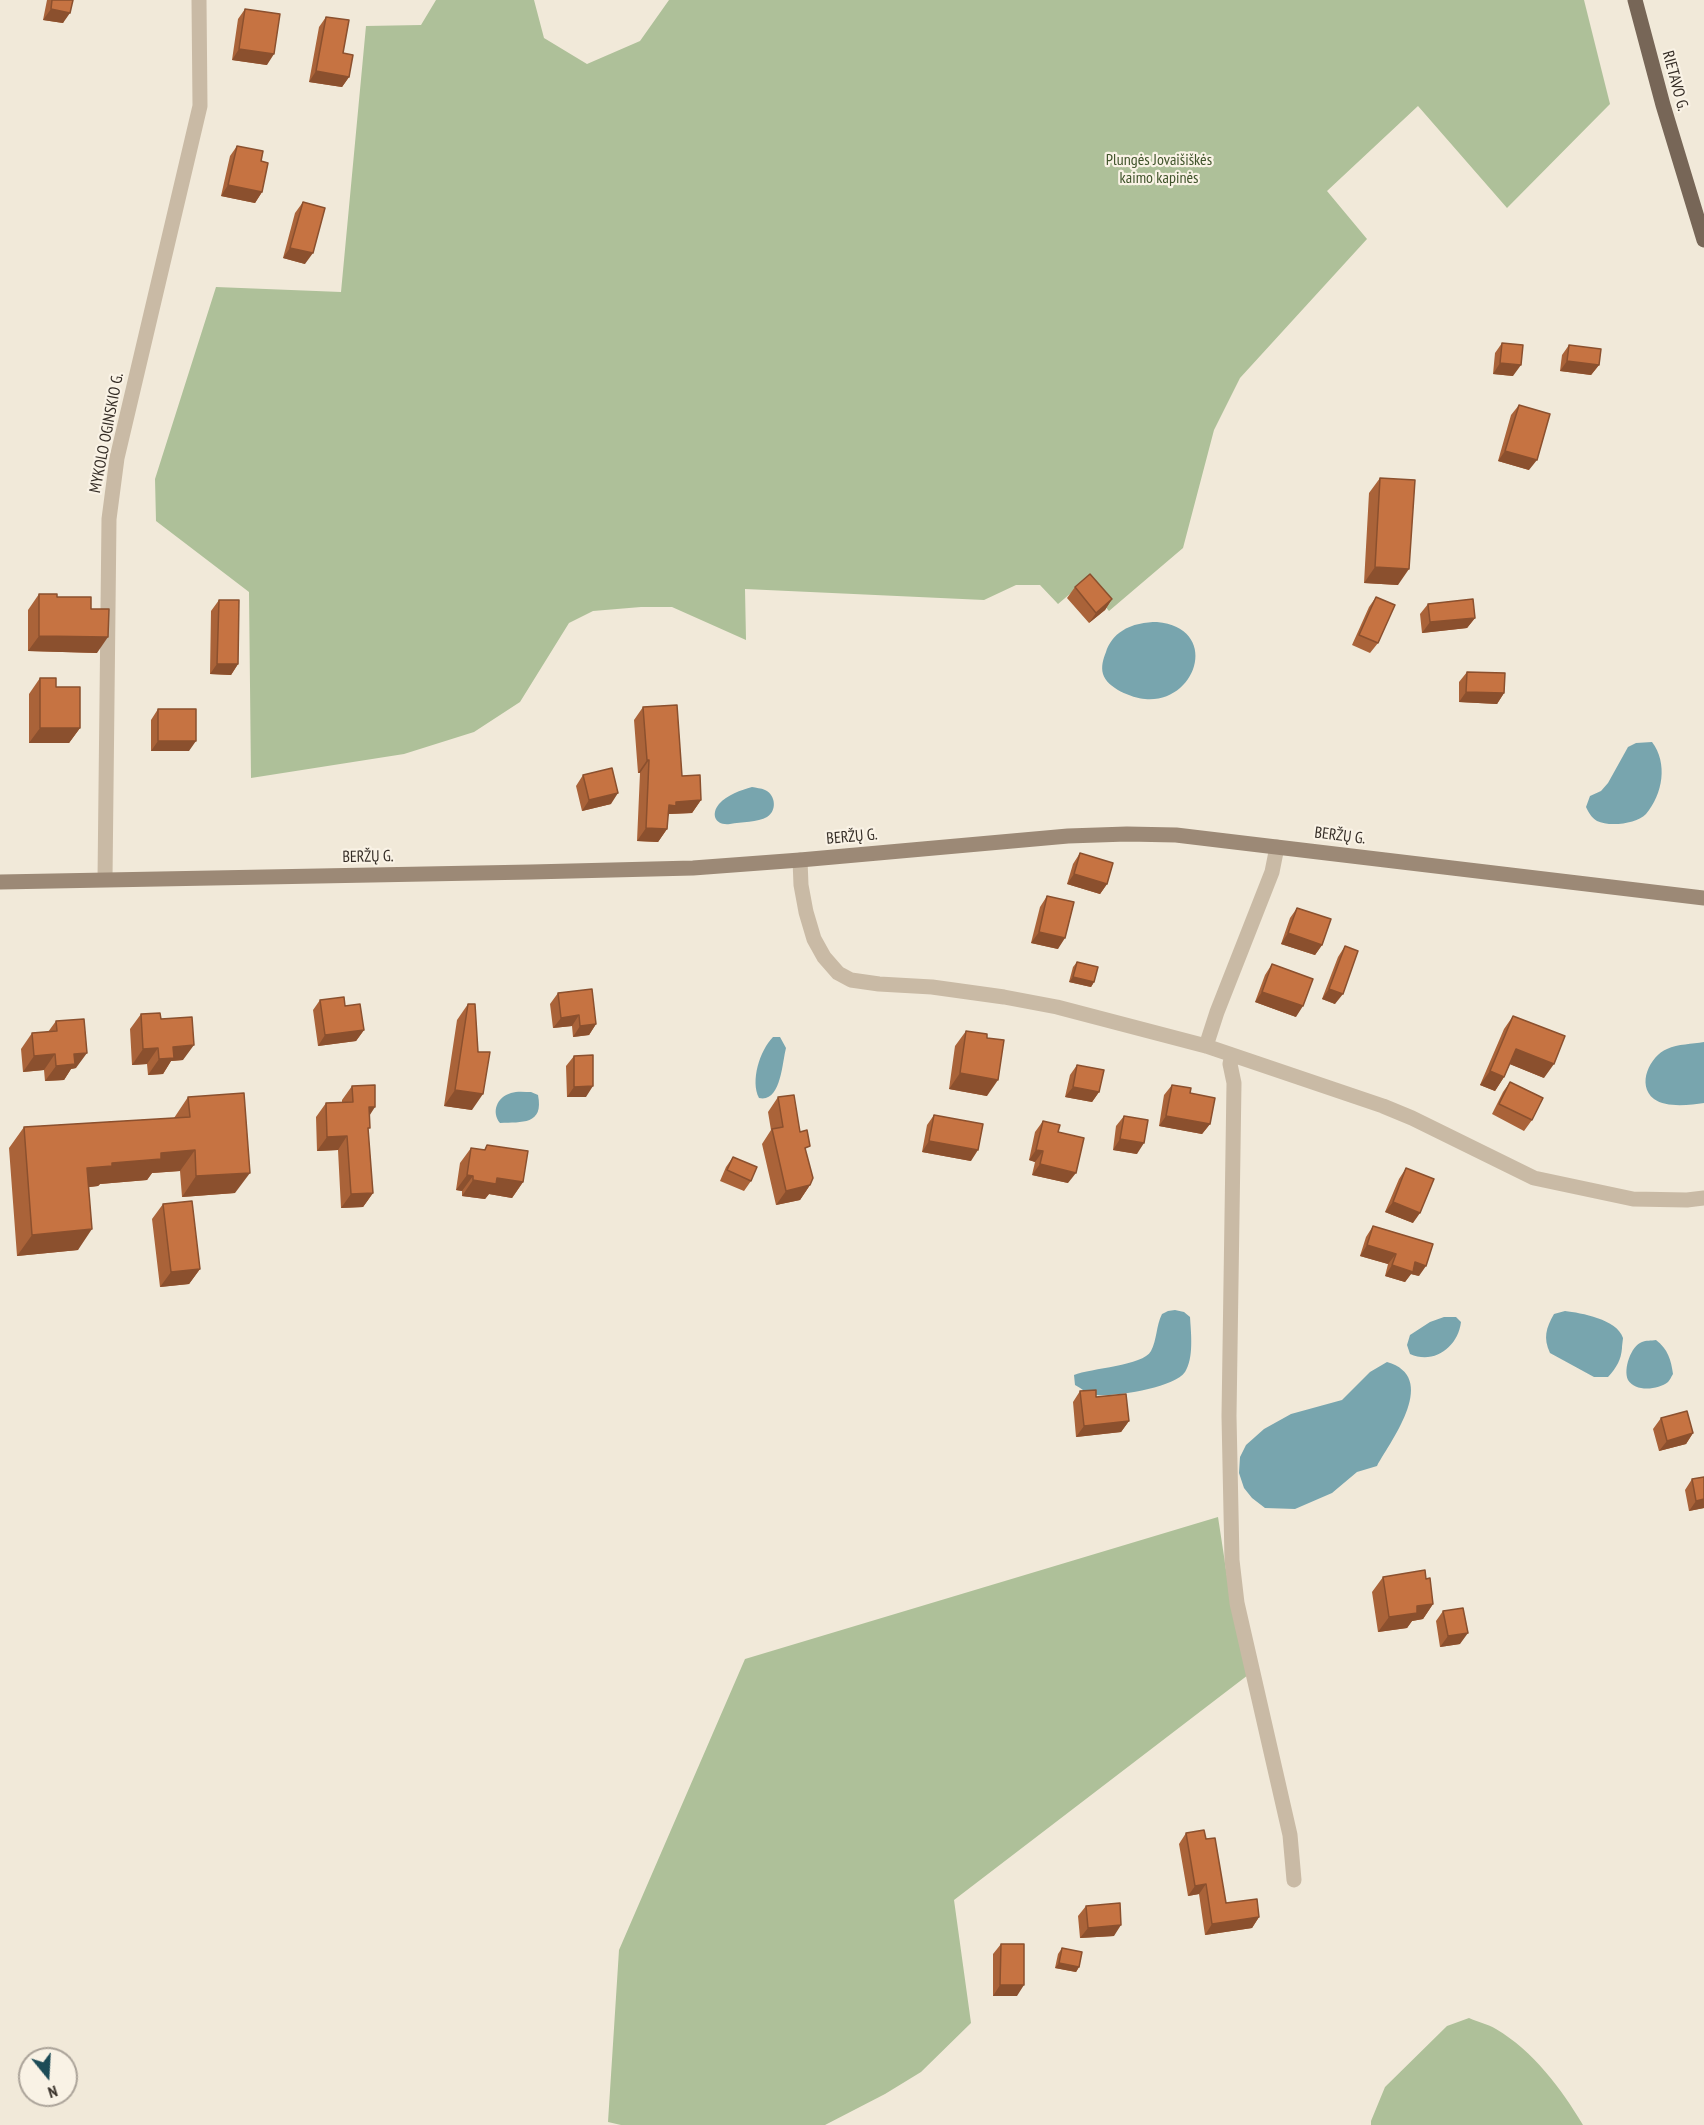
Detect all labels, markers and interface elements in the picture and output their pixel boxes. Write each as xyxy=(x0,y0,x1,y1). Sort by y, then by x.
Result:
street label: RIETAVO G. xyxy=(1658,49,1692,113)
park label: Plungės Jovaišiškės kaimo kapinės xyxy=(1106,150,1212,188)
street label: MYKOLO OGINSKIO G. xyxy=(86,371,128,495)
street label: BERŽŲ G. xyxy=(1313,823,1367,849)
street label: BERŽŲ G. xyxy=(826,825,878,849)
street label: BERŽŲ G. xyxy=(342,847,394,867)
north arrow xyxy=(18,2047,78,2107)
text: N xyxy=(46,2081,60,2103)

